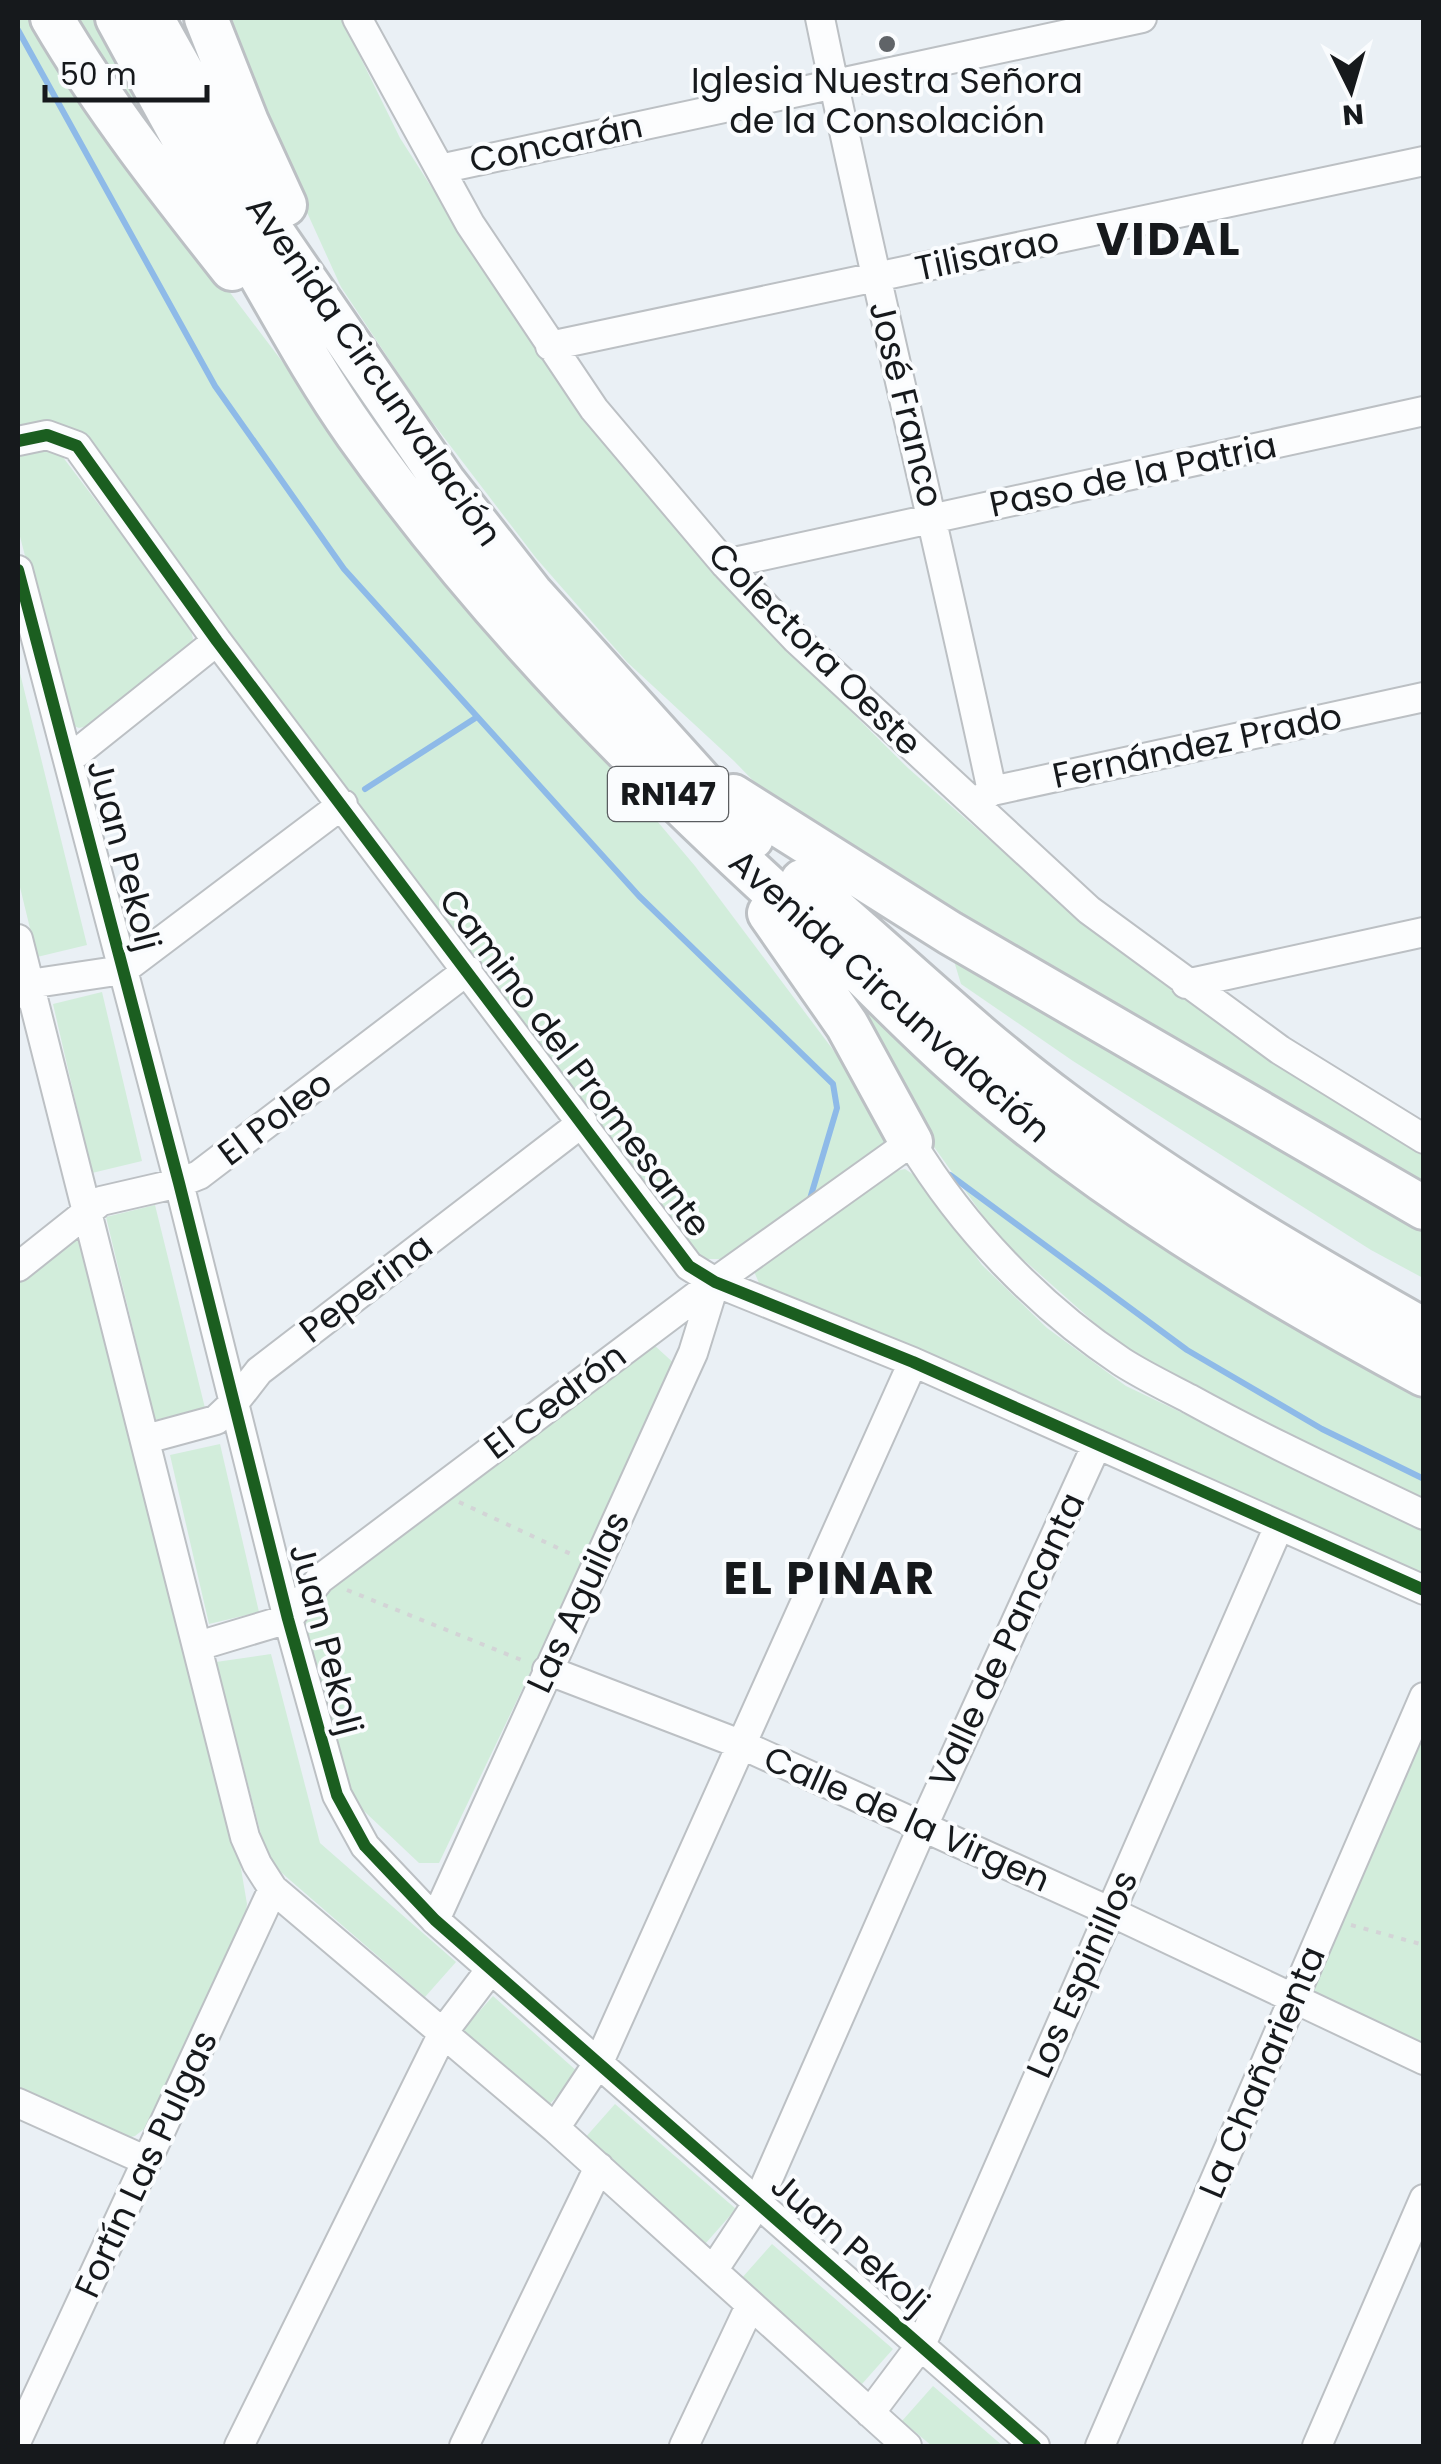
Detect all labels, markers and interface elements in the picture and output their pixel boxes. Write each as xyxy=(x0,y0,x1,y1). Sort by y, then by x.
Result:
marker: Iglesia Nuestra Señora de la Consolación xyxy=(876,33,898,55)
scale bar xyxy=(45,40,208,102)
north arrow xyxy=(1301,40,1401,140)
text: 50 m xyxy=(60,53,137,96)
place label: Iglesia Nuestra Señora de la Consolación xyxy=(691,56,1083,145)
text: N xyxy=(1341,94,1365,135)
street label: Concarán xyxy=(465,100,647,185)
street label: Avenida Circunvalación xyxy=(235,186,514,556)
district label: VIDAL xyxy=(1096,208,1242,271)
street label: Tilisarao xyxy=(910,214,1063,293)
street label: José Franco xyxy=(857,296,956,512)
street label: Paso de la Patria xyxy=(985,420,1281,529)
street label: Colectora Oeste xyxy=(698,531,933,766)
street label: Fernández Prado xyxy=(1048,691,1346,800)
street label: Juan Pekolj xyxy=(75,754,174,956)
road number: RN147 xyxy=(608,767,728,821)
street label: Avenida Circunvalación xyxy=(719,838,1062,1154)
street label: Camino del Promesante xyxy=(428,878,723,1247)
street label: El Poleo xyxy=(208,1059,342,1177)
street label: Peperina xyxy=(289,1221,442,1354)
street label: El Cedrón xyxy=(474,1331,636,1470)
street label: Valle de Pancanta xyxy=(917,1484,1096,1795)
street label: Las Aguilas xyxy=(514,1503,641,1701)
street label: Juan Pekolj xyxy=(277,1538,376,1740)
district label: EL PINAR xyxy=(723,1547,937,1610)
street label: Calle de la Virgen xyxy=(756,1733,1058,1904)
street label: Los Espinillos xyxy=(1014,1862,1149,2085)
street label: La Chañarienta xyxy=(1186,1938,1337,2205)
street label: Fortín Las Pulgas xyxy=(62,2022,229,2305)
street label: Juan Pekolj xyxy=(760,2161,940,2326)

